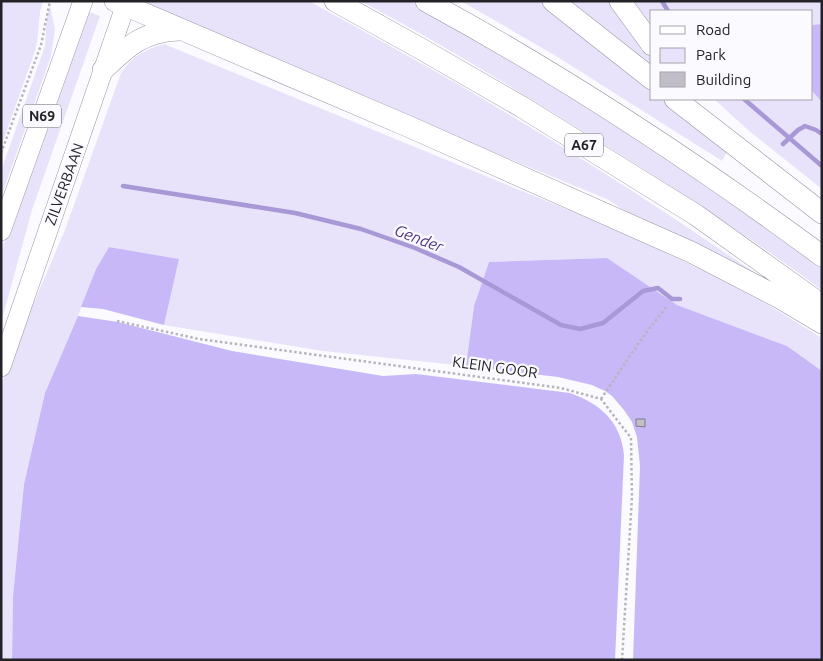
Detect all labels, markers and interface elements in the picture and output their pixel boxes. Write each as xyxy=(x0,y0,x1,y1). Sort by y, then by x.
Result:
legend xyxy=(650,10,813,100)
text: Road xyxy=(696,21,731,38)
text: Park xyxy=(696,46,726,63)
text: Building xyxy=(696,71,751,88)
road number: N69 xyxy=(23,104,61,128)
road number: A67 xyxy=(565,134,603,156)
street label: ZILVERBAAN xyxy=(41,141,87,227)
water label: Gender xyxy=(392,221,447,256)
street label: KLEIN GOOR xyxy=(451,353,539,381)

